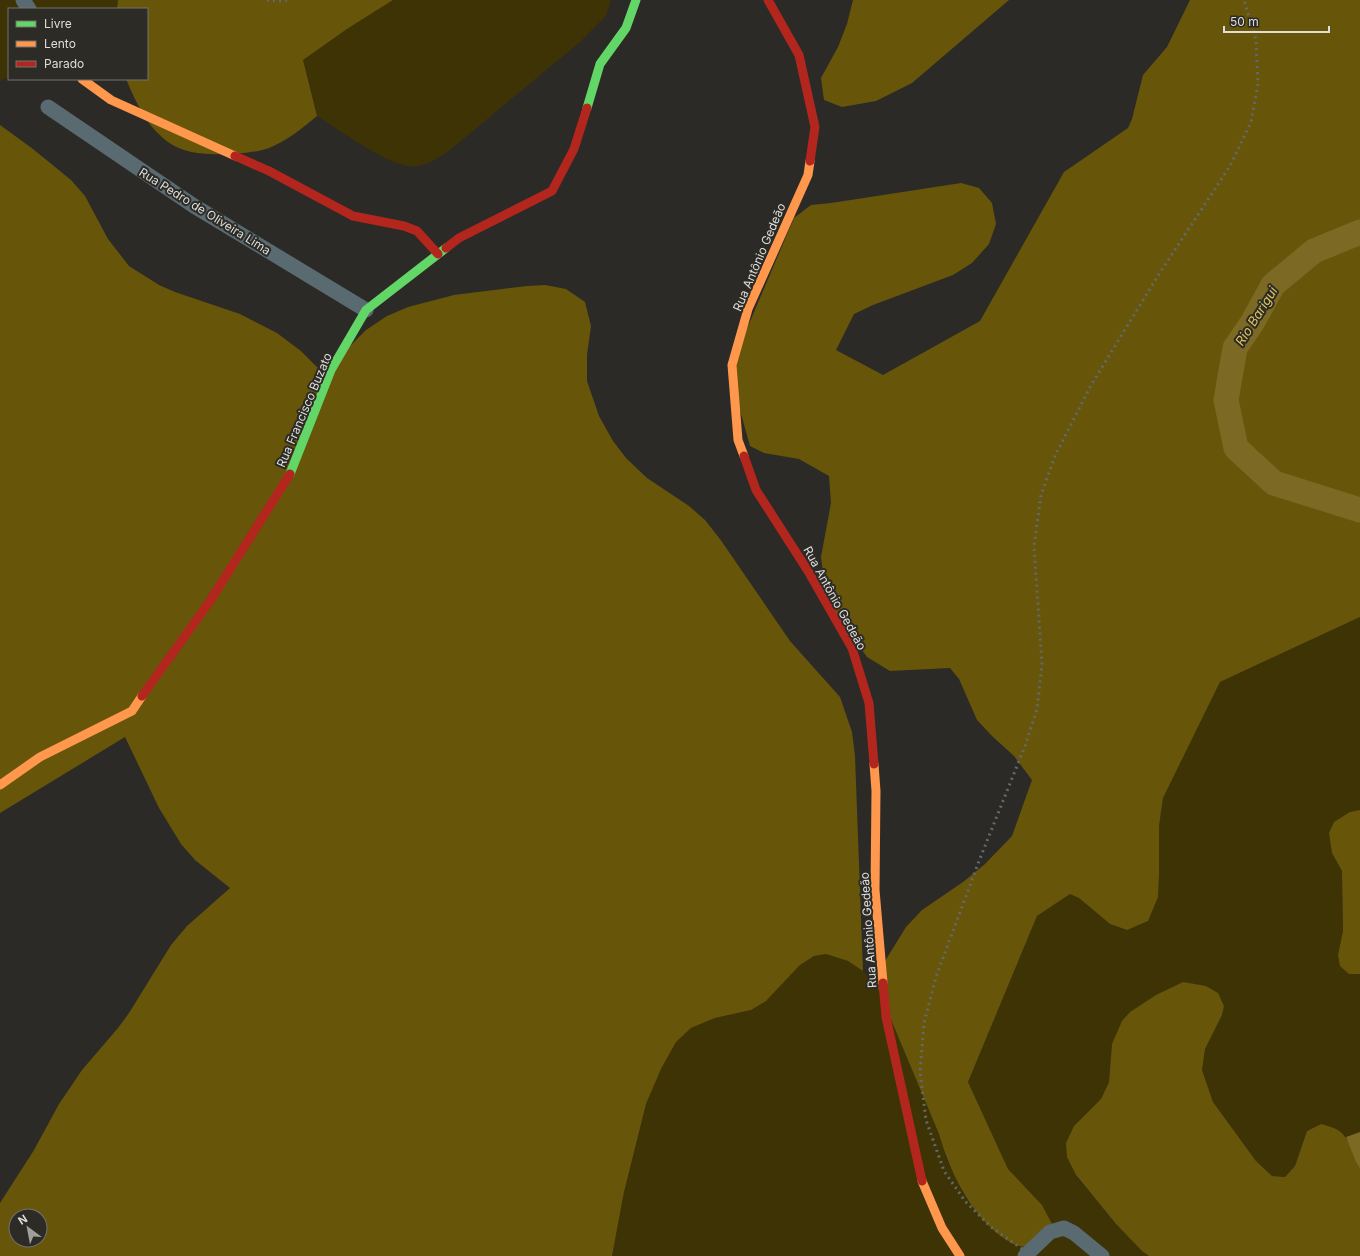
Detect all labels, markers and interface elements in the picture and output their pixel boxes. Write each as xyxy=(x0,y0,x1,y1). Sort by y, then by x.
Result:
legend xyxy=(8,8,148,80)
scale bar xyxy=(1224,8,1329,34)
text: 50 m xyxy=(1230,14,1259,29)
text: Livre xyxy=(44,16,72,31)
text: Lento xyxy=(44,36,76,51)
text: Parado xyxy=(44,56,84,71)
street label: Rua Pedro de Oliveira Lima xyxy=(136,164,274,258)
street label: Rua Antônio Gedeão xyxy=(729,201,789,313)
water label: Rio Barigui xyxy=(1232,283,1281,348)
street label: Rua Francisco Buzato xyxy=(273,351,335,469)
street label: Rua Antônio Gedeão xyxy=(800,544,870,652)
street label: Rua Antônio Gedeão xyxy=(856,872,880,988)
north arrow xyxy=(8,1208,48,1248)
text: N xyxy=(15,1211,30,1228)

